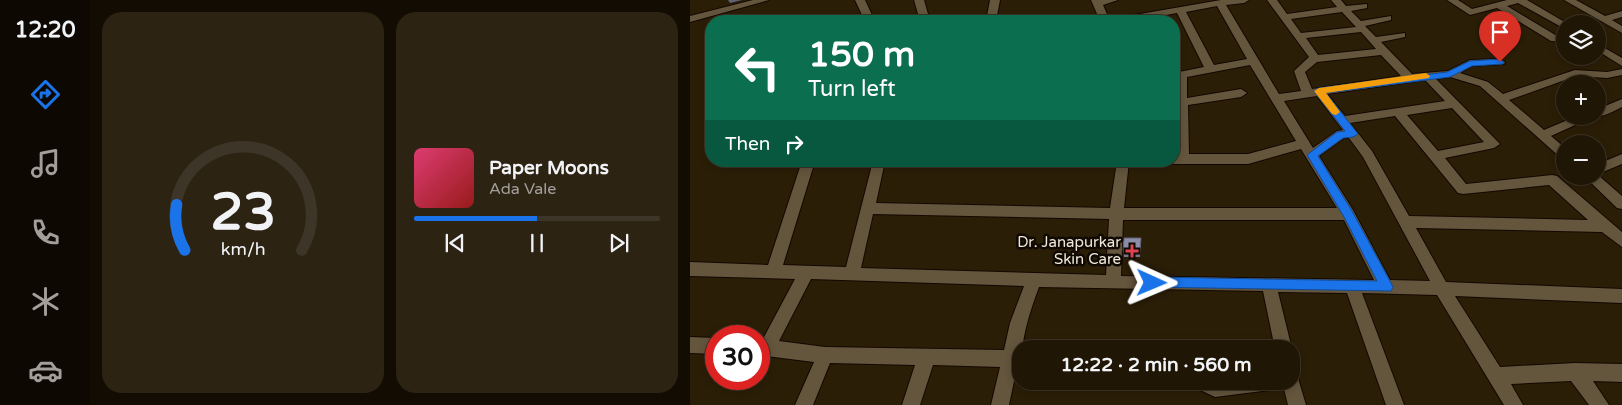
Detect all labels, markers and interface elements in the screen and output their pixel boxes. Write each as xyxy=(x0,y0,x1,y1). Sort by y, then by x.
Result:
pin xyxy=(1479,11,1521,62)
map controls xyxy=(1556,15,1606,185)
button: layers xyxy=(1556,15,1606,65)
text: 12:20 xyxy=(15,17,75,43)
icon: arrive xyxy=(1486,18,1514,46)
text: 150 m xyxy=(808,34,915,76)
icon: left xyxy=(725,35,790,100)
button: + xyxy=(1556,75,1606,125)
text: Turn left xyxy=(808,76,896,102)
icon: directions xyxy=(28,77,63,112)
icon: right xyxy=(780,130,808,158)
text: Then xyxy=(725,133,770,155)
button: − xyxy=(1556,135,1606,185)
icon: music xyxy=(28,146,63,181)
text: Paper Moons xyxy=(489,157,609,179)
text: Ada Vale xyxy=(489,179,556,199)
text: 23 xyxy=(210,181,276,244)
icon: phone xyxy=(28,215,63,250)
icon: previous xyxy=(441,229,469,257)
icon: pause xyxy=(523,229,551,257)
icon: next xyxy=(605,229,633,257)
place label: Dr. Janapurkar Skin Care xyxy=(1017,233,1121,268)
text: km/h xyxy=(221,239,265,260)
marker: Dr. Janapurkar Skin Care xyxy=(1125,244,1139,258)
position arrow xyxy=(1125,256,1177,308)
icon: climate xyxy=(28,284,63,319)
speed limit sign: 30 xyxy=(705,325,770,390)
icon: car xyxy=(28,353,63,388)
text: 12:22 · 2 min · 560 m xyxy=(1060,354,1252,376)

